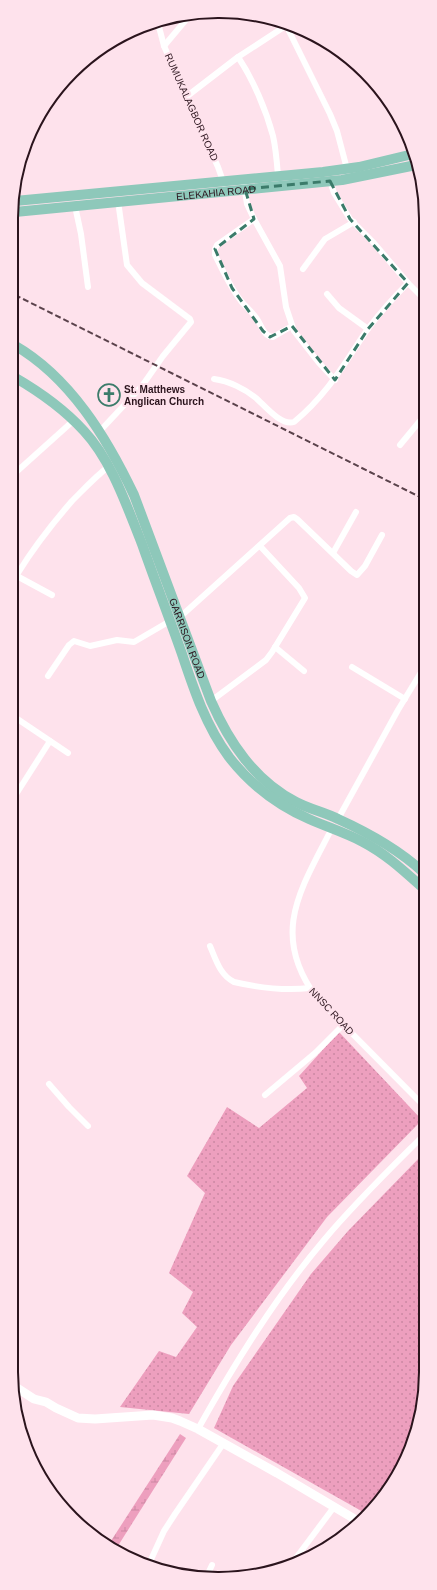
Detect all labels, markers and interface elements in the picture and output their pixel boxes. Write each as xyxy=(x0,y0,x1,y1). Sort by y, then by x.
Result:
street label: RUMUKALAGBOR ROAD xyxy=(163,52,220,163)
street label: ELEKAHIA ROAD xyxy=(176,183,256,202)
church icon: St. Matthews Anglican Church xyxy=(96,382,122,408)
place label: St. Matthews Anglican Church xyxy=(124,384,204,407)
street label: GARRISON ROAD xyxy=(167,597,207,680)
street label: NNSC ROAD xyxy=(307,986,356,1037)

